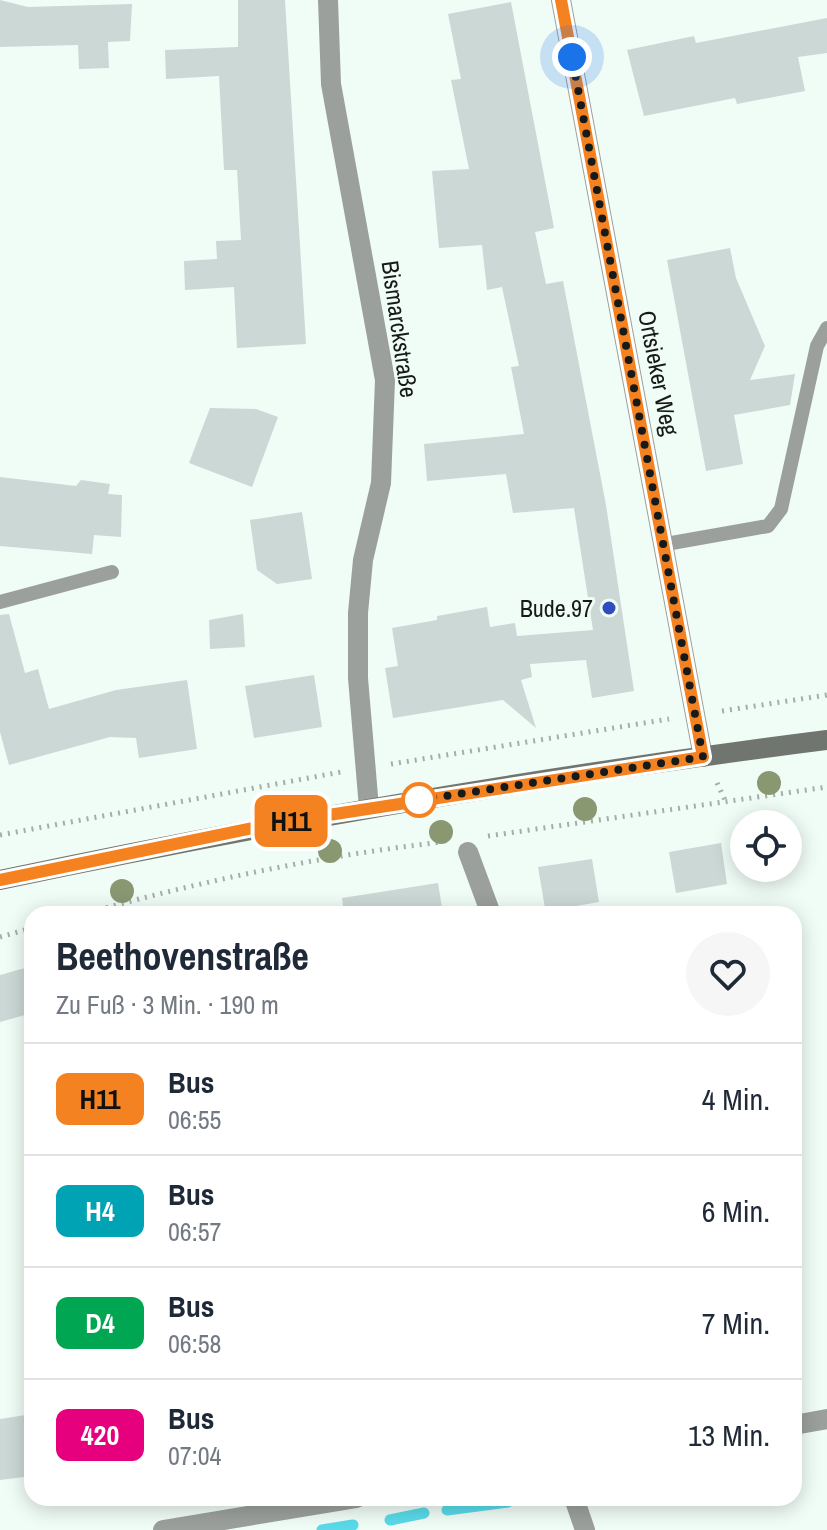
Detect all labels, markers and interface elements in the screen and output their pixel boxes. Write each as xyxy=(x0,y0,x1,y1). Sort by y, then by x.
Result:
your location xyxy=(552,37,592,77)
street label: Bismarckstraße xyxy=(375,259,425,399)
street label: Ortsieker Weg xyxy=(631,308,687,438)
place label: Bude.97 xyxy=(520,592,593,624)
marker: Bude.97 xyxy=(600,599,618,617)
unlabelled marker xyxy=(402,783,436,817)
line badge: H11 xyxy=(245,795,337,847)
text: H11 xyxy=(271,802,311,840)
map controls xyxy=(730,810,802,882)
button: locate xyxy=(730,810,802,882)
text: Beethovenstraße xyxy=(56,931,309,982)
button: heart xyxy=(686,932,770,1016)
text: Zu Fuß · 3 Min. · 190 m xyxy=(56,987,279,1022)
text: Bus xyxy=(168,1062,214,1102)
text: 4 Min. xyxy=(702,1079,770,1119)
text: H11 xyxy=(80,1080,120,1118)
text: 06:55 xyxy=(168,1102,221,1137)
text: Bus xyxy=(168,1174,214,1214)
text: 6 Min. xyxy=(702,1191,770,1231)
text: H4 xyxy=(85,1192,115,1230)
text: 06:57 xyxy=(168,1214,221,1249)
text: Bus xyxy=(168,1286,214,1326)
text: 7 Min. xyxy=(702,1303,770,1343)
text: D4 xyxy=(85,1304,115,1342)
text: 06:58 xyxy=(168,1326,221,1361)
text: Bus xyxy=(168,1398,214,1438)
text: 13 Min. xyxy=(688,1415,770,1455)
text: 420 xyxy=(81,1416,119,1454)
text: 07:04 xyxy=(168,1438,221,1473)

